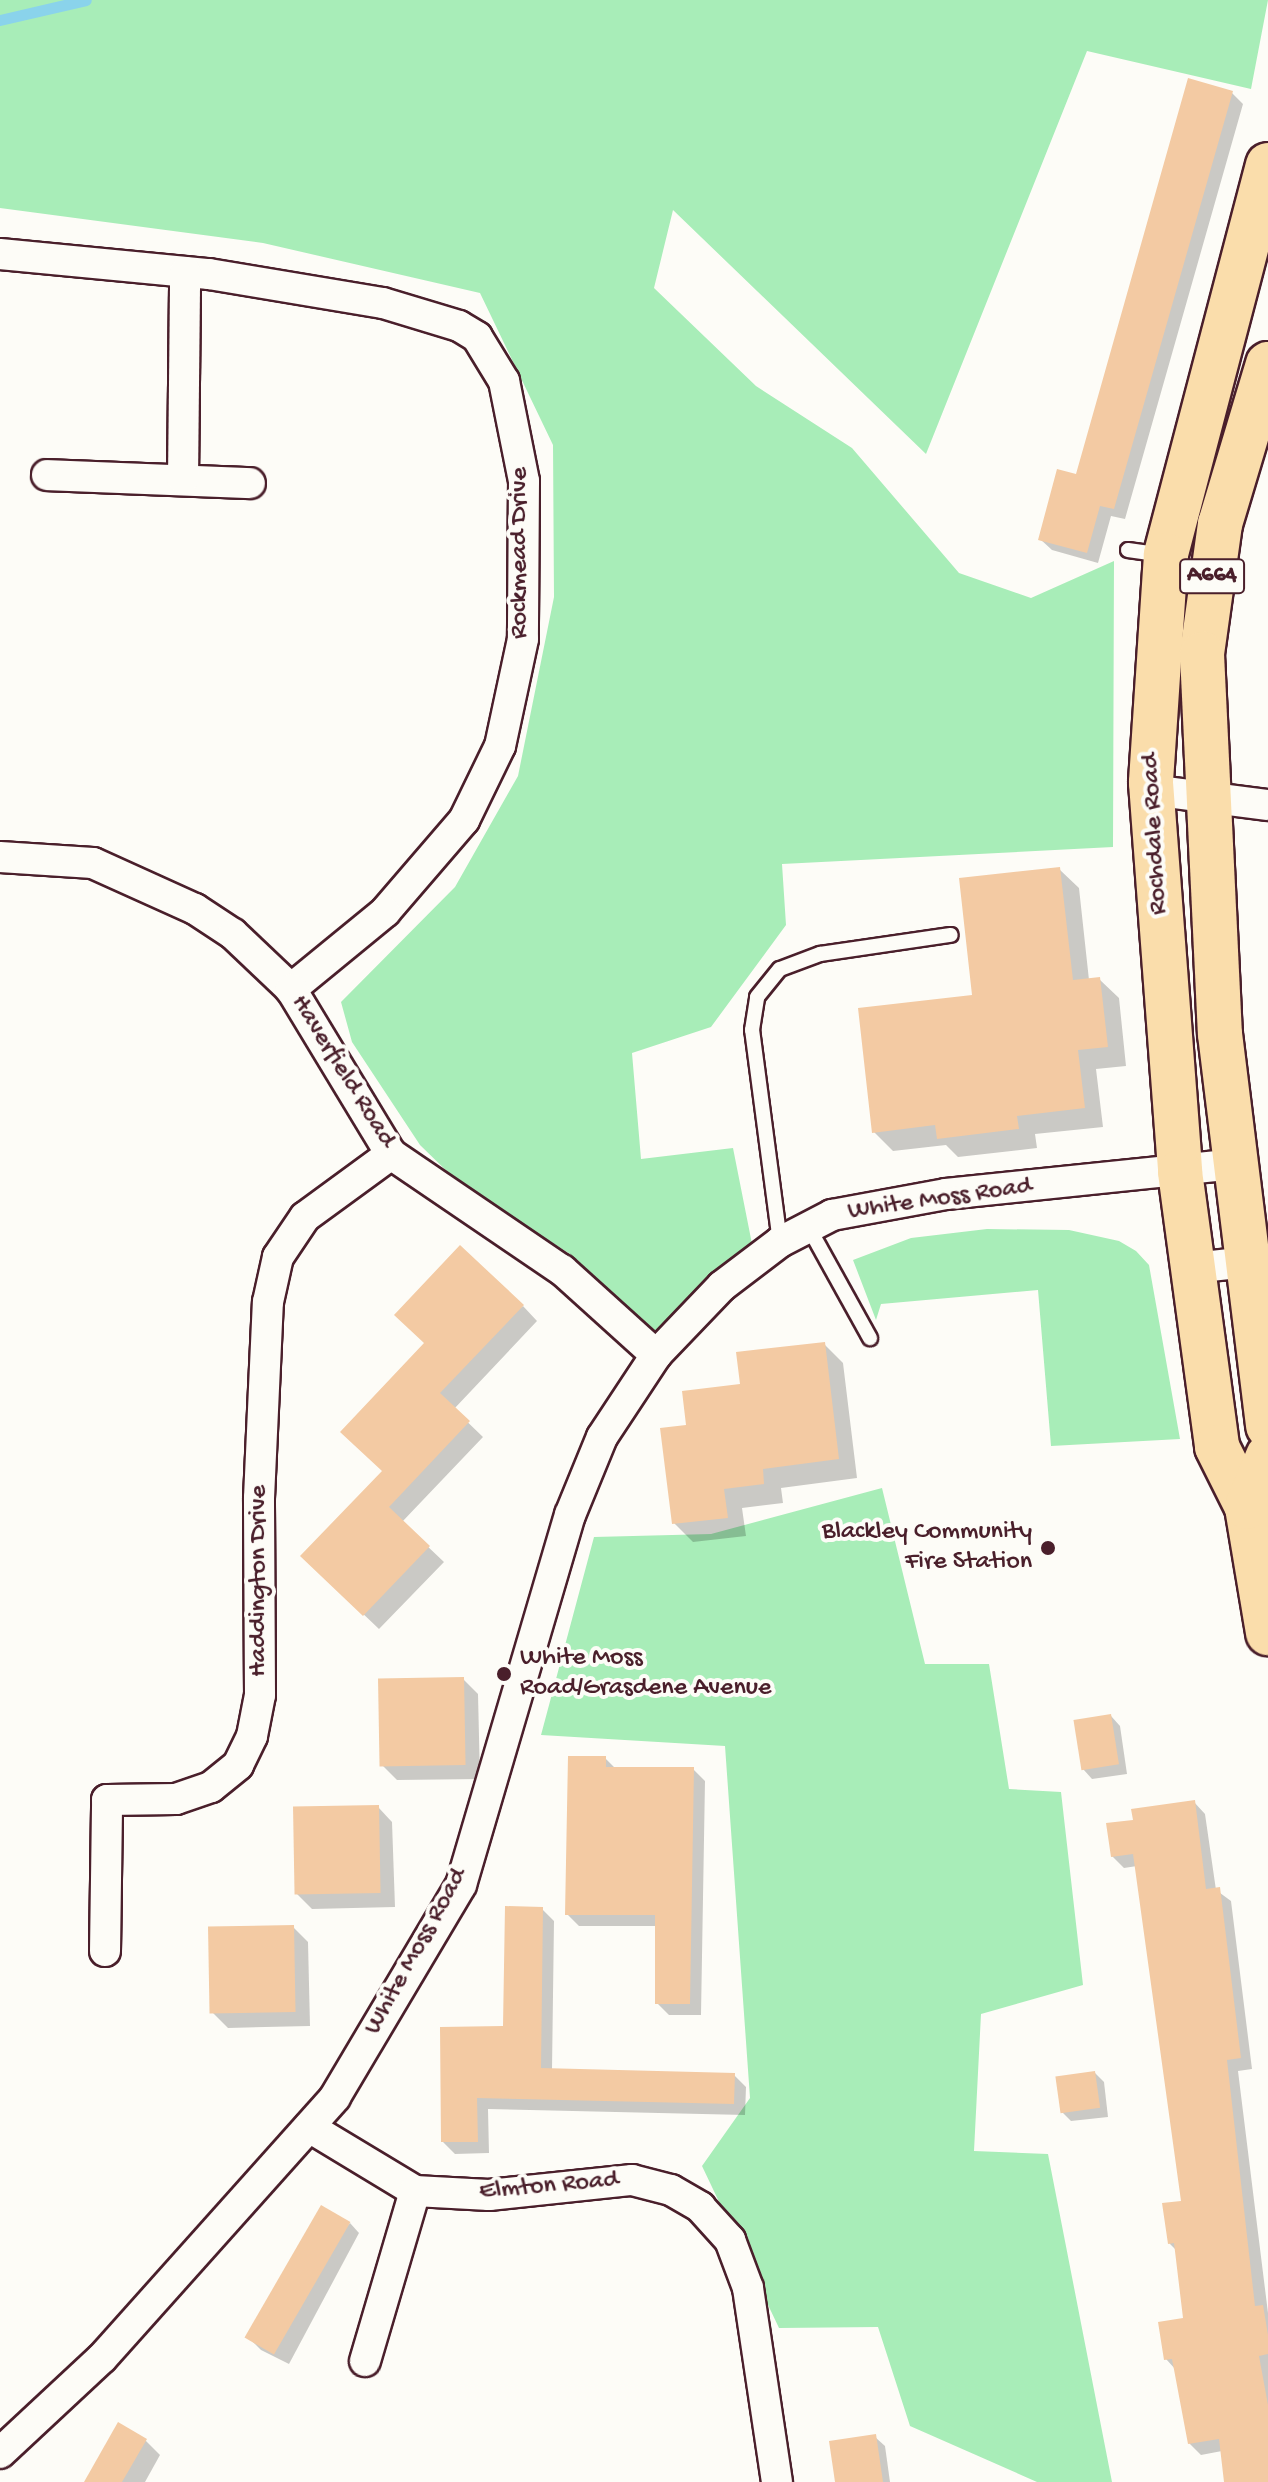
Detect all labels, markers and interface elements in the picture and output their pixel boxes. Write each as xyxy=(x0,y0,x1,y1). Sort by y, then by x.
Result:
street label: Rockmead Drive xyxy=(505,467,537,639)
road number: A664 xyxy=(1178,556,1246,596)
street label: Rochdale Road xyxy=(1136,752,1176,916)
street label: Haverfield Road xyxy=(283,990,401,1154)
street label: White Moss Road xyxy=(846,1172,1034,1228)
street label: Haddington Drive xyxy=(244,1485,276,1677)
place label: Blackley Community Fire Station xyxy=(822,1517,1032,1578)
marker: Blackley Community Fire Station xyxy=(1039,1539,1057,1557)
place label: White Moss Road/Grasdene Avenue xyxy=(520,1643,771,1704)
marker: White Moss Road/Grasdene Avenue xyxy=(495,1665,513,1683)
street label: White Moss Road xyxy=(358,1863,476,2041)
street label: Elmton Road xyxy=(478,2165,620,2209)

